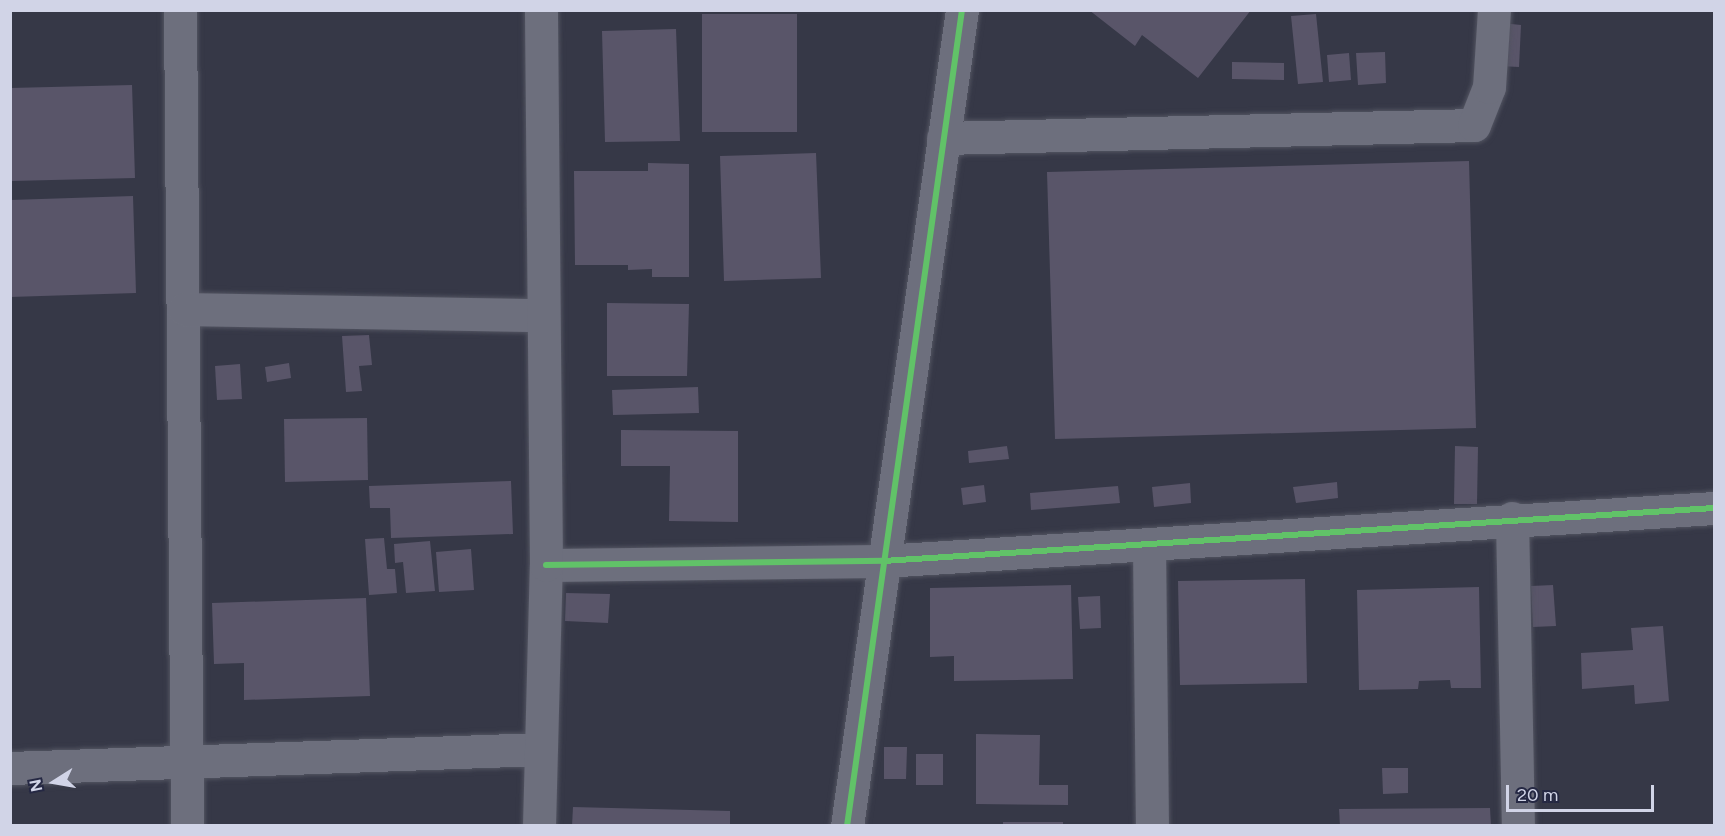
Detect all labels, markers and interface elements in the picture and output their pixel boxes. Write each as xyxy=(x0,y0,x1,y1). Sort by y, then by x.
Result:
north arrow xyxy=(24,752,84,812)
scale bar xyxy=(1509,773,1658,811)
text: N xyxy=(25,778,46,793)
text: 20 m xyxy=(1517,784,1558,806)

